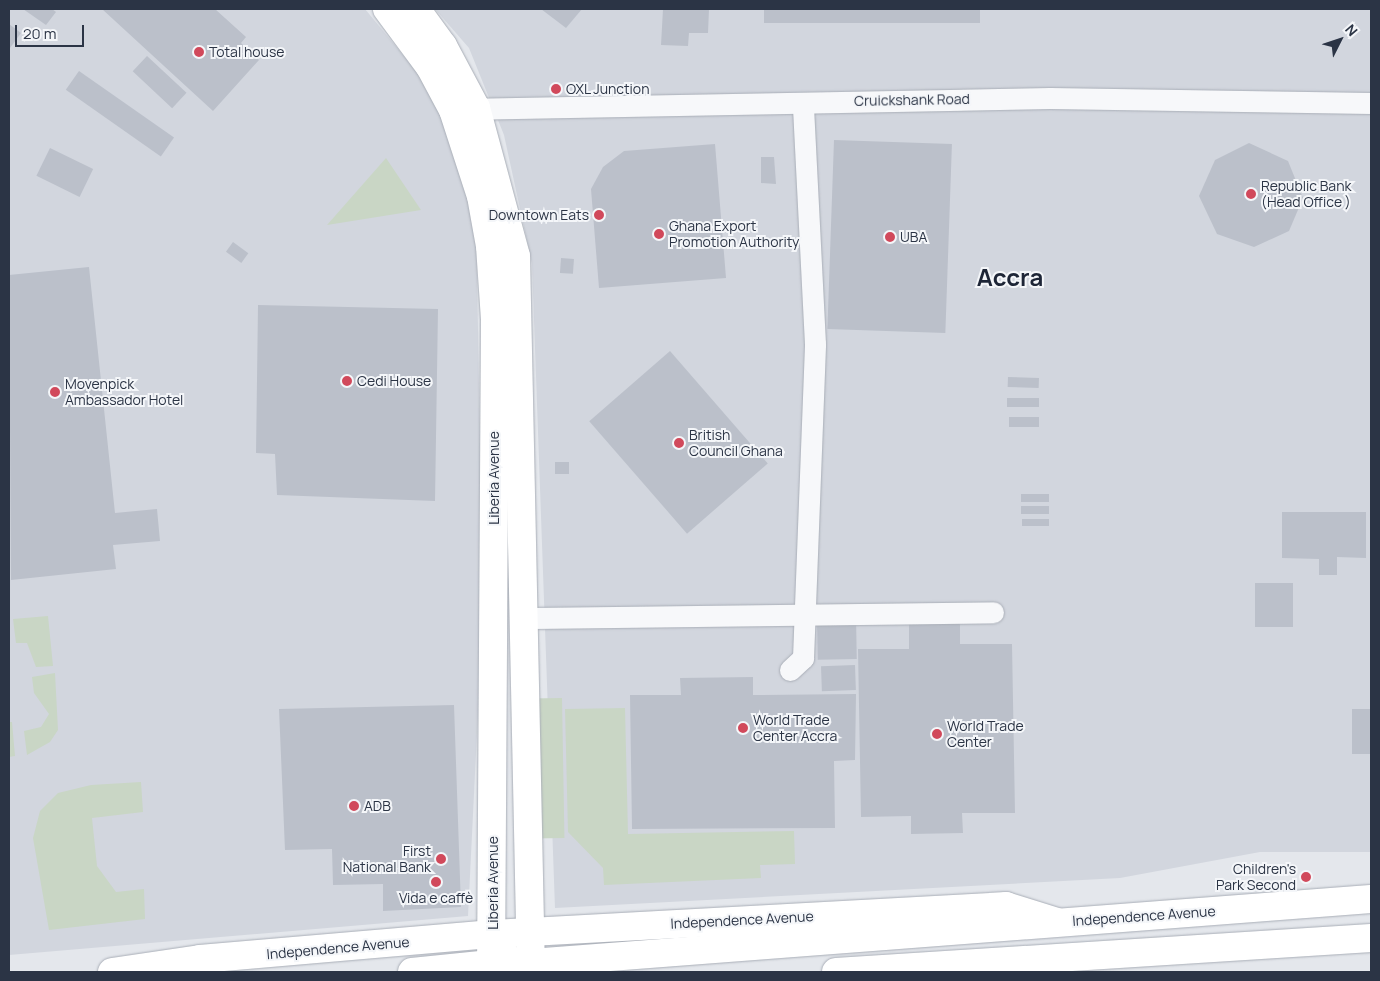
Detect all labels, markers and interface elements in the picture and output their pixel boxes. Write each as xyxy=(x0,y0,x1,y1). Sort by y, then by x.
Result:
scale bar xyxy=(18,15,86,47)
north arrow xyxy=(1315,15,1365,65)
text: N xyxy=(1341,20,1362,40)
text: 20 m xyxy=(23,23,56,44)
place label: Total house xyxy=(209,44,284,60)
marker: Total house xyxy=(193,46,205,58)
place label: OXL Junction xyxy=(566,81,650,97)
marker: OXL Junction xyxy=(550,83,562,95)
street label: Cruickshank Road xyxy=(854,91,970,109)
place label: Republic Bank (Head Office ) xyxy=(1261,178,1351,210)
marker: Republic Bank (Head Office ) xyxy=(1245,188,1257,200)
place label: Downtown Eats xyxy=(489,207,589,223)
marker: Downtown Eats xyxy=(593,209,605,221)
place label: Ghana Export Promotion Authority xyxy=(669,218,800,250)
marker: Ghana Export Promotion Authority xyxy=(653,228,665,240)
place label: UBA xyxy=(900,229,927,245)
marker: UBA xyxy=(884,231,896,243)
district label: Accra xyxy=(977,263,1043,291)
place label: Cedi House xyxy=(357,373,431,389)
marker: Cedi House xyxy=(341,375,353,387)
place label: Movenpick Ambassador Hotel xyxy=(65,376,183,408)
marker: Movenpick Ambassador Hotel xyxy=(49,386,61,398)
place label: British Council Ghana xyxy=(689,427,783,460)
street label: Liberia Avenue xyxy=(486,431,502,525)
marker: British Council Ghana xyxy=(673,437,685,449)
place label: World Trade Center Accra xyxy=(753,712,837,744)
place label: World Trade Center xyxy=(947,718,1024,750)
marker: World Trade Center Accra xyxy=(737,722,749,734)
marker: World Trade Center xyxy=(931,728,943,740)
place label: ADB xyxy=(364,798,391,814)
marker: ADB xyxy=(348,800,360,812)
street label: Liberia Avenue xyxy=(485,836,501,930)
place label: First National Bank xyxy=(343,843,431,876)
marker: First National Bank xyxy=(435,853,447,865)
place label: Children's Park Second xyxy=(1216,861,1296,894)
marker: Children's Park Second xyxy=(1300,871,1312,883)
marker: Vida e caffè xyxy=(430,876,442,888)
place label: Vida e caffè xyxy=(399,890,473,906)
street label: Independence Avenue xyxy=(1072,903,1216,929)
street label: Independence Avenue xyxy=(670,908,814,932)
street label: Independence Avenue xyxy=(266,933,410,963)

